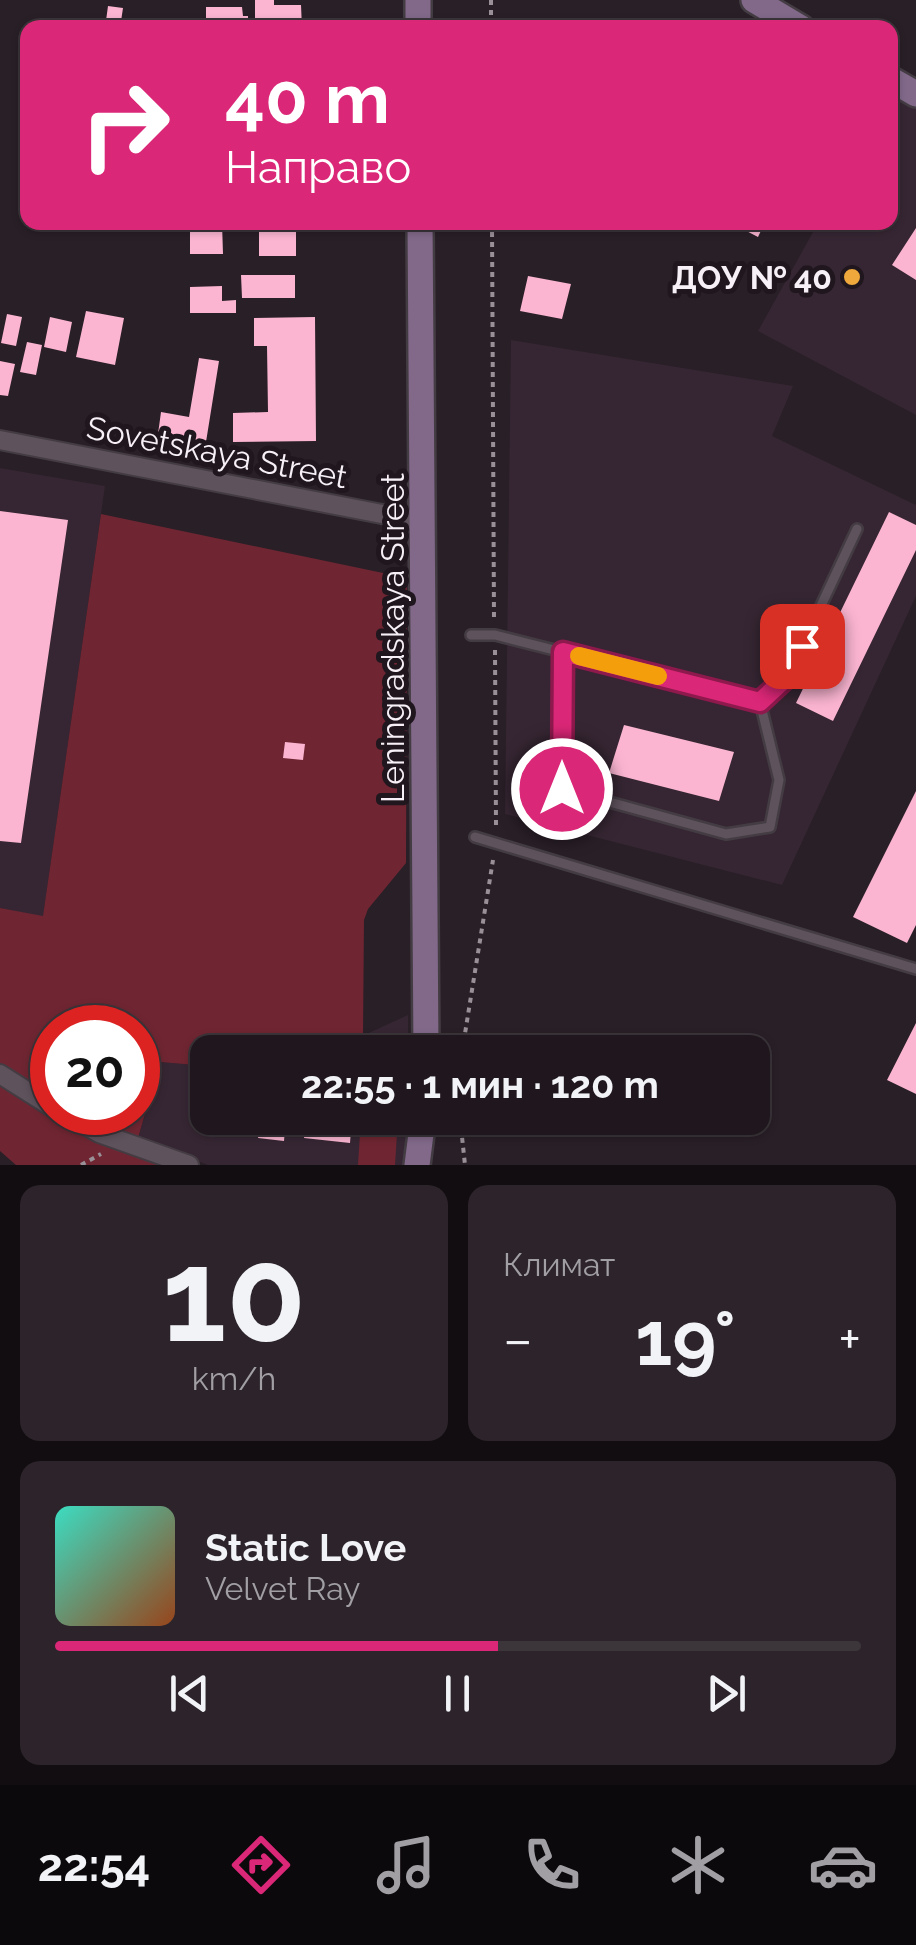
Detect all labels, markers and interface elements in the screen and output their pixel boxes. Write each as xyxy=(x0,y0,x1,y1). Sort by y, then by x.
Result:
text: 40 m xyxy=(225,57,390,139)
icon: right xyxy=(60,60,190,190)
text: Направо xyxy=(225,141,411,194)
place label: ДОУ № 40 xyxy=(672,259,832,296)
marker: ДОУ № 40 xyxy=(841,266,863,288)
street label: Sovetskaya Street xyxy=(84,409,350,495)
street label: Leningradskaya Street xyxy=(374,473,411,803)
pin xyxy=(760,604,845,689)
icon: arrive xyxy=(775,619,830,674)
position arrow xyxy=(510,737,614,841)
speed limit sign: 20 xyxy=(30,1005,160,1135)
text: 22:55 · 1 мин · 120 m xyxy=(301,1062,659,1107)
text: 10 xyxy=(162,1219,306,1371)
text: Климат xyxy=(503,1246,615,1283)
text: 19° xyxy=(635,1294,736,1383)
text: − xyxy=(503,1307,533,1372)
text: + xyxy=(838,1307,861,1372)
text: km/h xyxy=(192,1360,276,1397)
text: Static Love xyxy=(205,1525,406,1570)
text: Velvet Ray xyxy=(205,1570,360,1607)
icon: previous xyxy=(162,1666,217,1721)
icon: pause xyxy=(430,1666,485,1721)
icon: next xyxy=(699,1666,754,1721)
icon: directions xyxy=(226,1830,296,1900)
icon: music xyxy=(371,1830,441,1900)
icon: phone xyxy=(517,1830,587,1900)
icon: climate xyxy=(663,1830,733,1900)
icon: car xyxy=(808,1830,878,1900)
text: 22:54 xyxy=(38,1839,150,1892)

